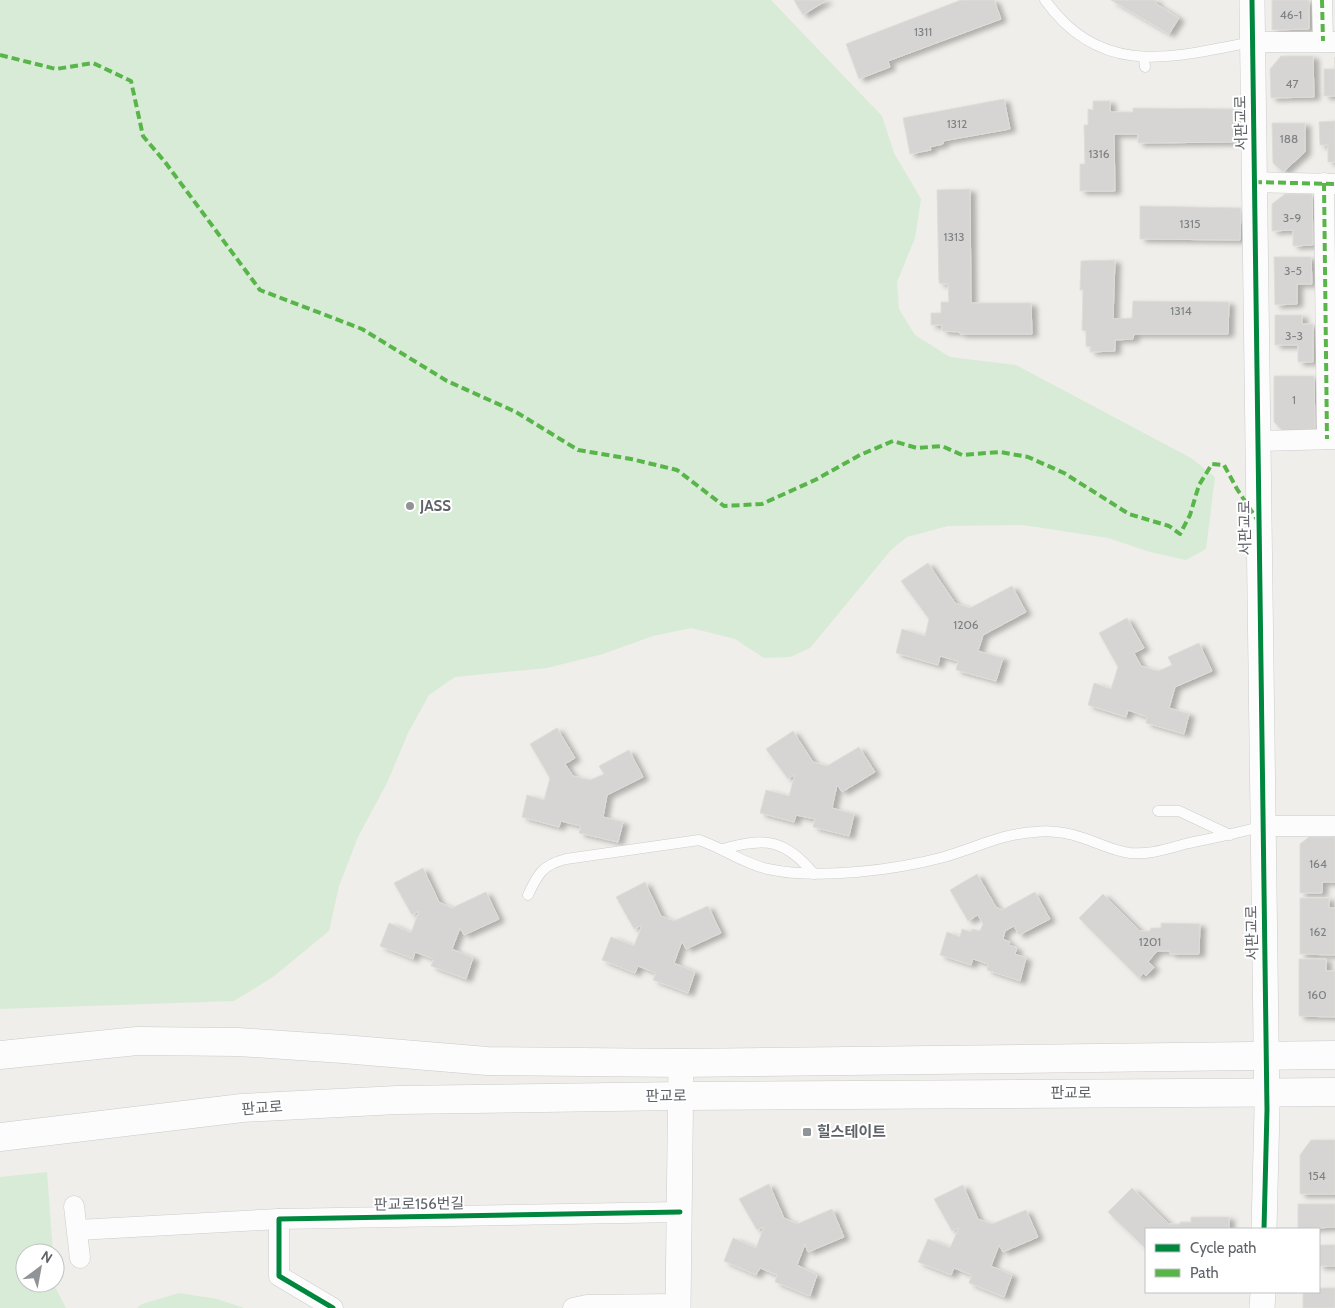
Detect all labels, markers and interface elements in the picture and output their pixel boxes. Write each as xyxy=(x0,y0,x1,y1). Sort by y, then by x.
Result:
house number: 46-1 xyxy=(1280,7,1302,22)
house number: 1311 xyxy=(914,24,932,39)
house number: 47 xyxy=(1286,76,1298,91)
street label: 서판교로 xyxy=(1232,95,1250,151)
house number: 1312 xyxy=(947,116,967,131)
house number: 188 xyxy=(1280,131,1298,146)
house number: 1316 xyxy=(1088,146,1110,161)
house number: 3-9 xyxy=(1283,210,1301,225)
house number: 1315 xyxy=(1180,216,1200,231)
house number: 1313 xyxy=(944,229,964,244)
house number: 3-5 xyxy=(1284,263,1302,278)
house number: 1314 xyxy=(1170,303,1192,318)
house number: 3-3 xyxy=(1285,328,1303,343)
house number: 1 xyxy=(1292,392,1296,407)
place label: JASS xyxy=(419,497,451,515)
marker: JASS xyxy=(404,500,416,512)
street label: 서판교로 xyxy=(1236,500,1254,556)
house number: 1206 xyxy=(953,617,979,632)
house number: 164 xyxy=(1309,856,1327,871)
street label: 서판교로 xyxy=(1243,905,1261,961)
house number: 162 xyxy=(1309,924,1327,939)
house number: 1201 xyxy=(1139,934,1161,949)
house number: 160 xyxy=(1307,987,1327,1002)
street label: 판교로 xyxy=(1050,1084,1092,1102)
street label: 판교로 xyxy=(645,1087,687,1105)
street label: 판교로 xyxy=(241,1098,283,1118)
place label: 힐스테이트 xyxy=(817,1123,886,1141)
marker: 힐스테이트 xyxy=(801,1126,813,1138)
house number: 154 xyxy=(1308,1168,1326,1183)
street label: 판교로156번길 xyxy=(374,1194,464,1214)
legend xyxy=(1145,1228,1320,1293)
text: Cycle path xyxy=(1190,1239,1256,1257)
north arrow xyxy=(15,1243,65,1293)
text: N xyxy=(38,1247,56,1267)
text: Path xyxy=(1190,1264,1219,1282)

